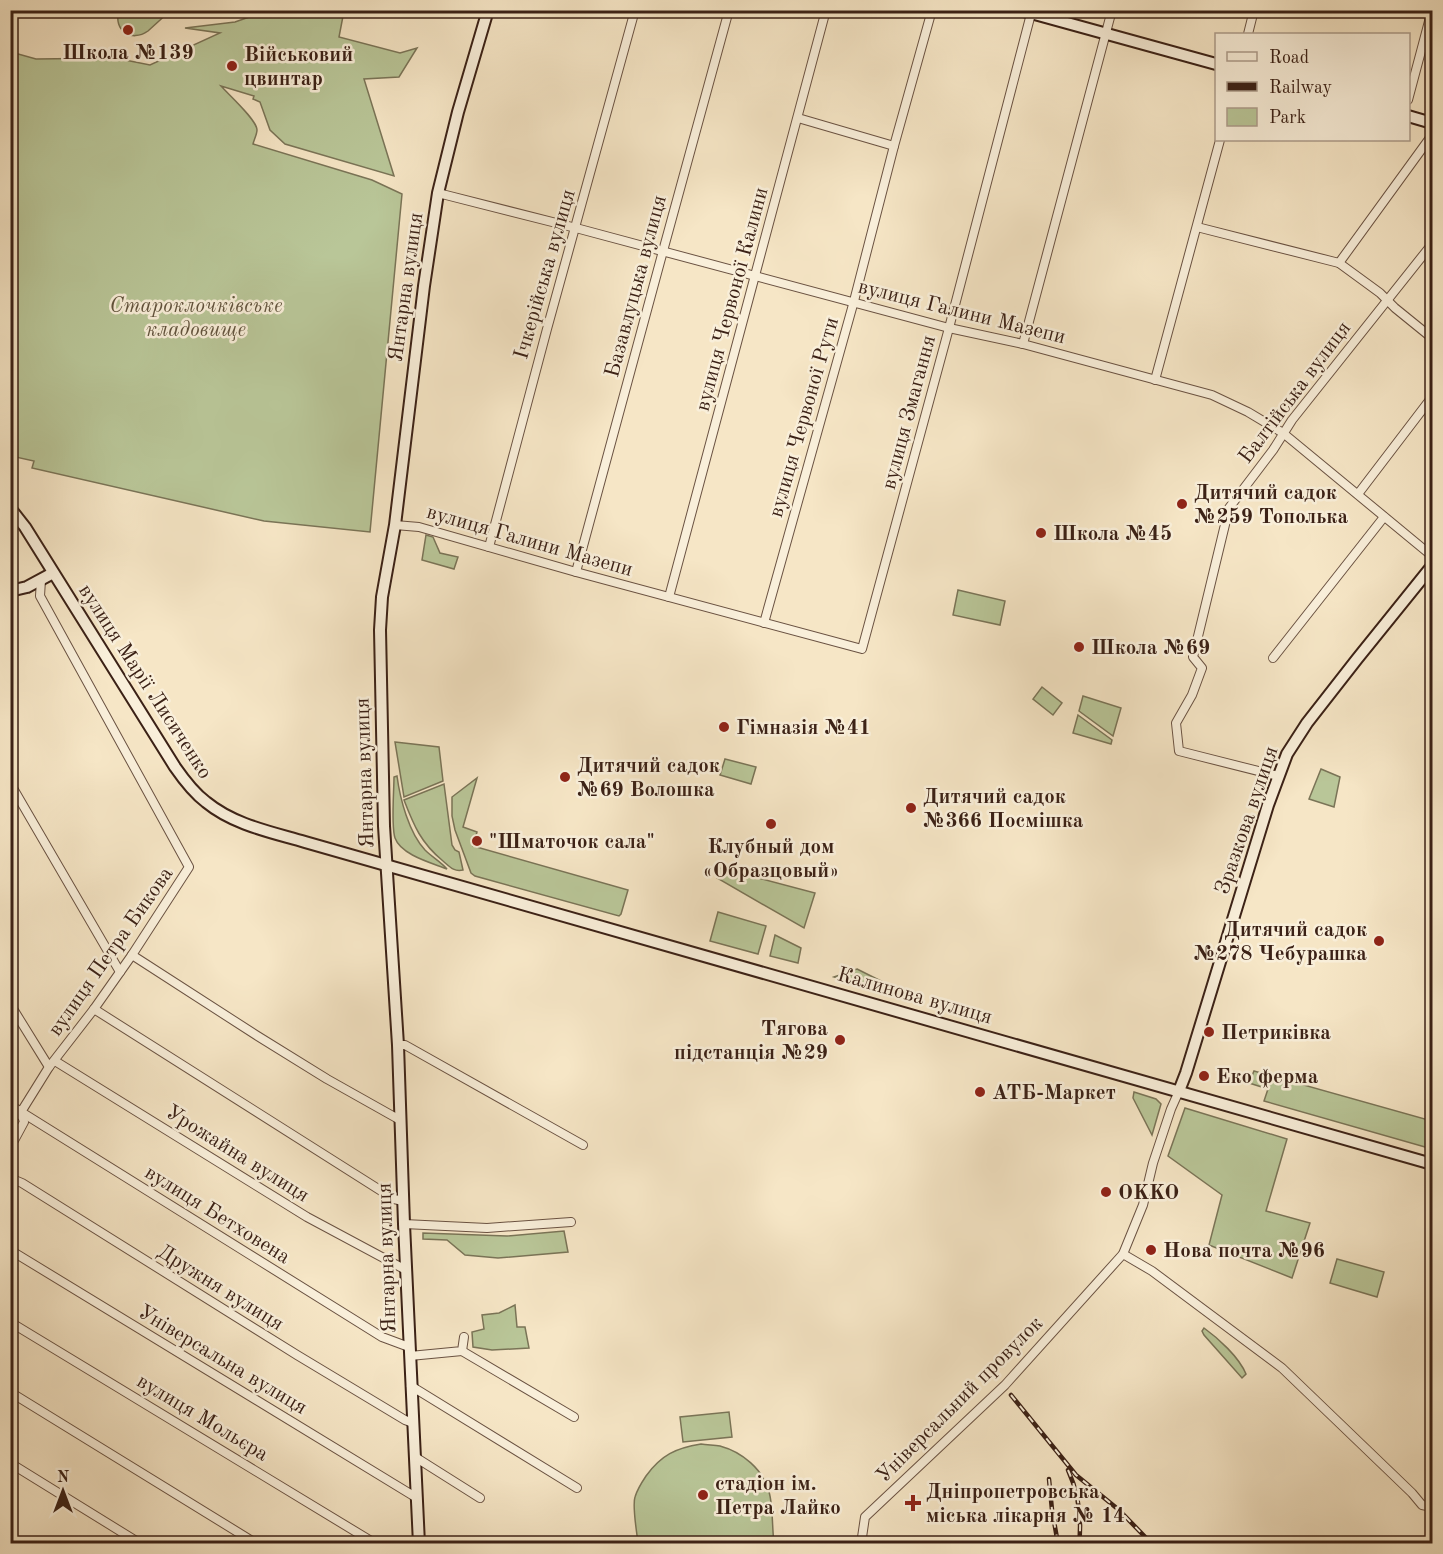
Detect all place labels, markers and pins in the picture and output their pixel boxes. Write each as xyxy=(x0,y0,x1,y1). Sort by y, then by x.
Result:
marker: Школа №139 xyxy=(121,23,135,37)
place label: Школа №139 xyxy=(62,43,194,64)
place label: Військовий цвинтар xyxy=(244,45,353,90)
marker: Військовий цвинтар xyxy=(225,59,239,73)
place label: Дитячий садок №259 Тополька xyxy=(1194,483,1348,528)
marker: Дитячий садок №259 Тополька xyxy=(1175,497,1189,511)
place label: Школа №45 xyxy=(1053,524,1172,545)
marker: Школа №45 xyxy=(1034,526,1048,540)
place label: Школа №69 xyxy=(1091,638,1210,659)
marker: Школа №69 xyxy=(1072,640,1086,654)
place label: Гімназія №41 xyxy=(736,718,871,739)
marker: Гімназія №41 xyxy=(717,720,731,734)
place label: Дитячий садок №69 Волошка xyxy=(577,756,720,801)
marker: Дитячий садок №69 Волошка xyxy=(558,770,572,784)
place label: Дитячий садок №366 Посмішка xyxy=(923,787,1084,832)
marker: Дитячий садок №366 Посмішка xyxy=(904,801,918,815)
marker: Клубный дом «Образцовый» xyxy=(764,817,778,831)
place label: "Шматочок сала" xyxy=(489,832,655,853)
marker: "Шматочок сала" xyxy=(470,834,484,848)
place label: Клубный дом «Образцовый» xyxy=(703,837,839,882)
place label: Дитячий садок №278 Чебурашка xyxy=(1193,920,1367,965)
marker: Дитячий садок №278 Чебурашка xyxy=(1372,934,1386,948)
place label: Тягова пiдстанцiя №29 xyxy=(674,1019,828,1064)
place label: Петриківка xyxy=(1221,1023,1331,1044)
marker: Петриківка xyxy=(1202,1025,1216,1039)
marker: Тягова пiдстанцiя №29 xyxy=(833,1033,847,1047)
place label: Еко ферма xyxy=(1216,1067,1319,1088)
marker: Еко ферма xyxy=(1197,1069,1211,1083)
place label: АТБ-Маркет xyxy=(992,1083,1116,1104)
marker: АТБ-Маркет xyxy=(973,1085,987,1099)
place label: OKKO xyxy=(1118,1183,1179,1204)
marker: OKKO xyxy=(1099,1185,1113,1199)
place label: Нова почта №96 xyxy=(1163,1241,1325,1262)
marker: Нова почта №96 xyxy=(1144,1243,1158,1257)
place label: стадіон ім. Петра Лайко xyxy=(715,1474,841,1519)
place label: Дніпропетровська міська лікарня № 14 xyxy=(926,1482,1125,1527)
marker: стадіон ім. Петра Лайко xyxy=(696,1488,710,1502)
marker: Дніпропетровська міська лікарня № 14 xyxy=(904,1494,922,1512)

